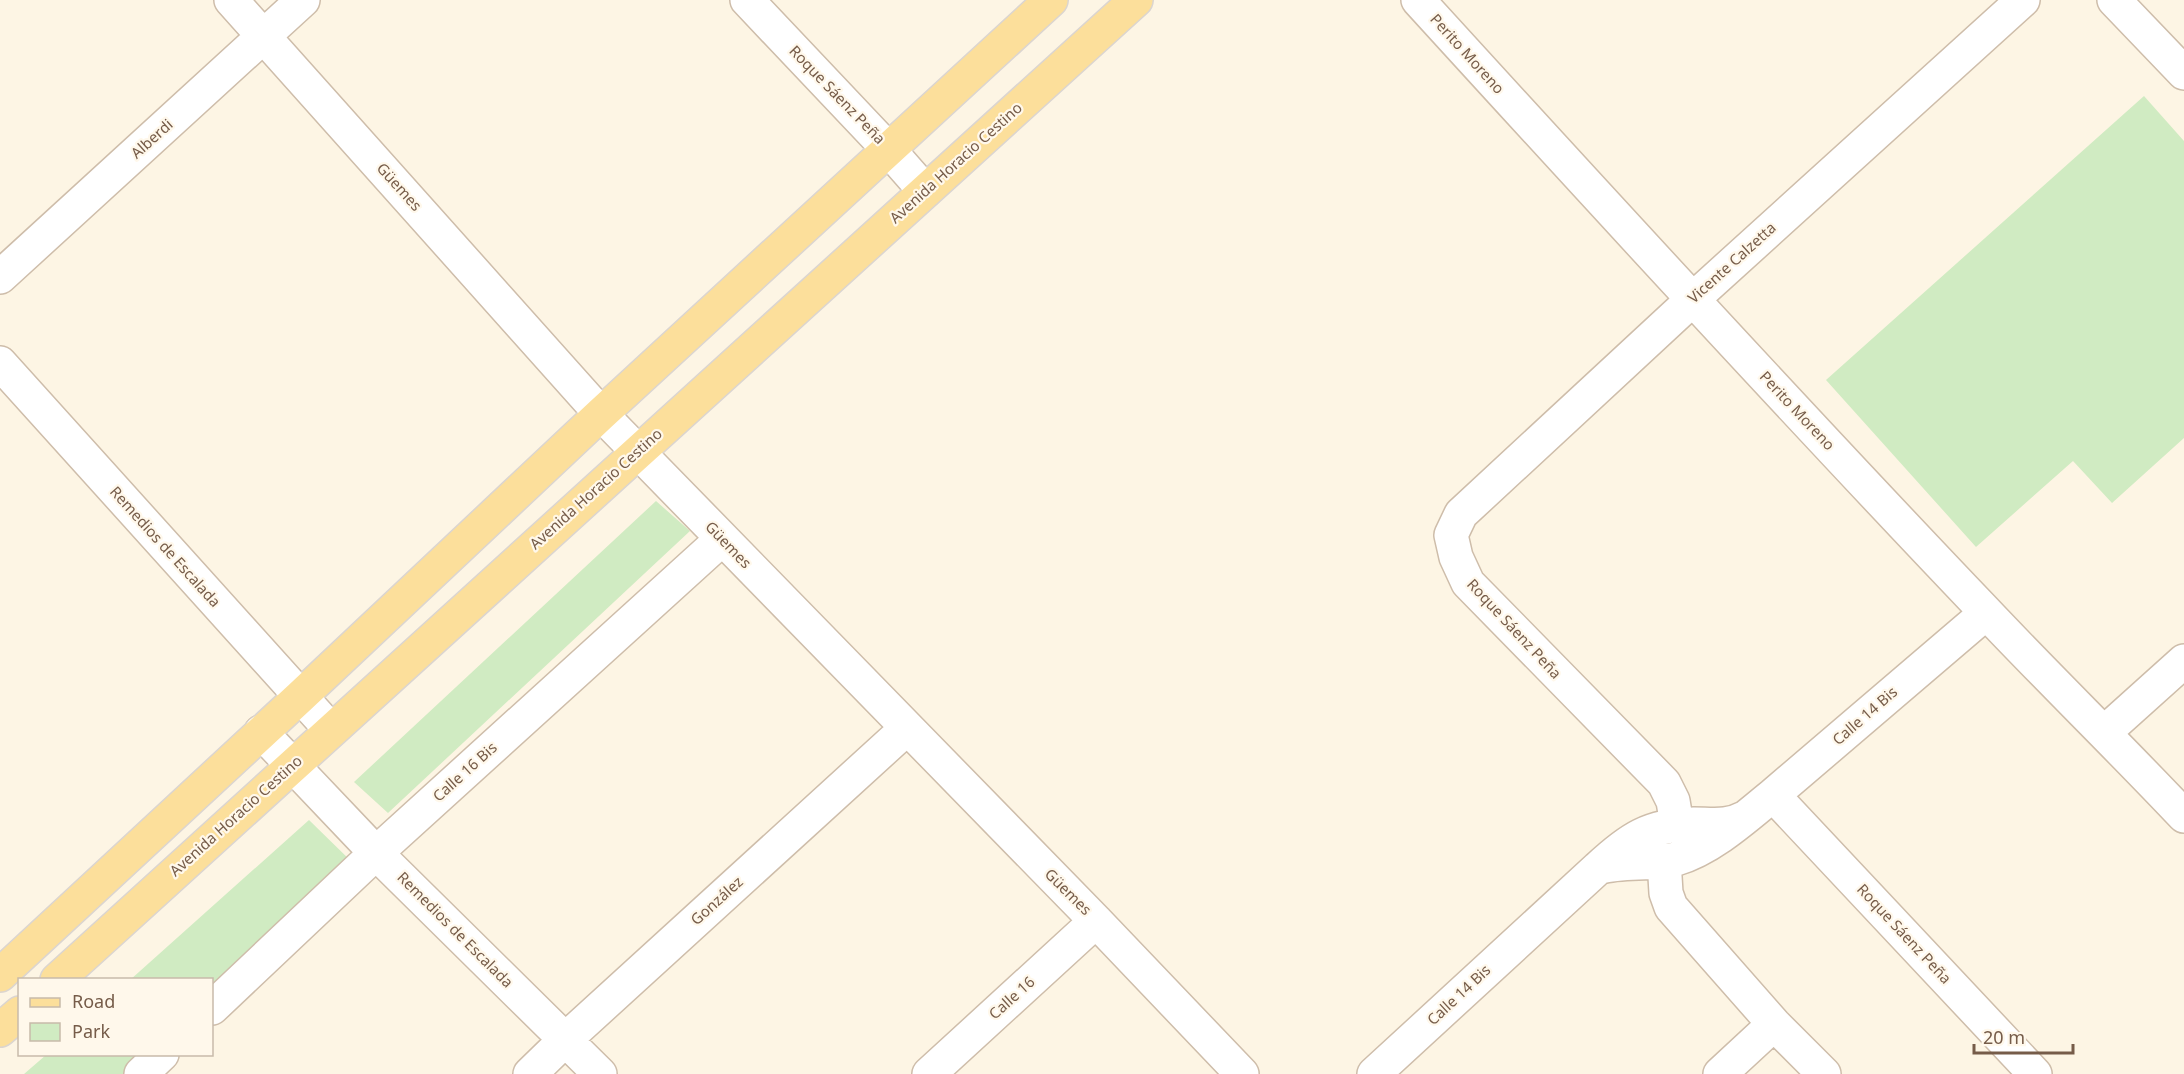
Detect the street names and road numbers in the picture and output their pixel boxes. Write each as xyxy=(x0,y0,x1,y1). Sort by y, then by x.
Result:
street label: Perito Moreno xyxy=(1426,9,1509,98)
street label: Roque Sáenz Peña xyxy=(785,41,890,148)
street label: Avenida Horacio Cestino xyxy=(885,97,1026,227)
street label: Alberdi xyxy=(126,114,177,162)
street label: Güemes xyxy=(373,158,427,215)
street label: Vicente Calzetta xyxy=(1683,217,1780,307)
street label: Perito Moreno xyxy=(1756,366,1840,454)
street label: Avenida Horacio Cestino xyxy=(525,423,666,553)
street label: Remedios de Escalada xyxy=(106,482,225,611)
street label: Güemes xyxy=(701,516,756,572)
street label: Roque Sáenz Peña xyxy=(1463,574,1566,683)
street label: Calle 14 Bis xyxy=(1828,681,1901,749)
street label: Calle 16 Bis xyxy=(428,737,501,805)
street label: Avenida Horacio Cestino xyxy=(165,750,306,880)
street label: Güemes xyxy=(1041,864,1096,919)
street label: Remedios de Escalada xyxy=(393,867,518,992)
street label: González xyxy=(686,871,747,929)
street label: Roque Sáenz Peña xyxy=(1853,879,1956,988)
street label: Calle 14 Bis xyxy=(1422,960,1494,1029)
street label: Calle 16 xyxy=(984,971,1039,1023)

